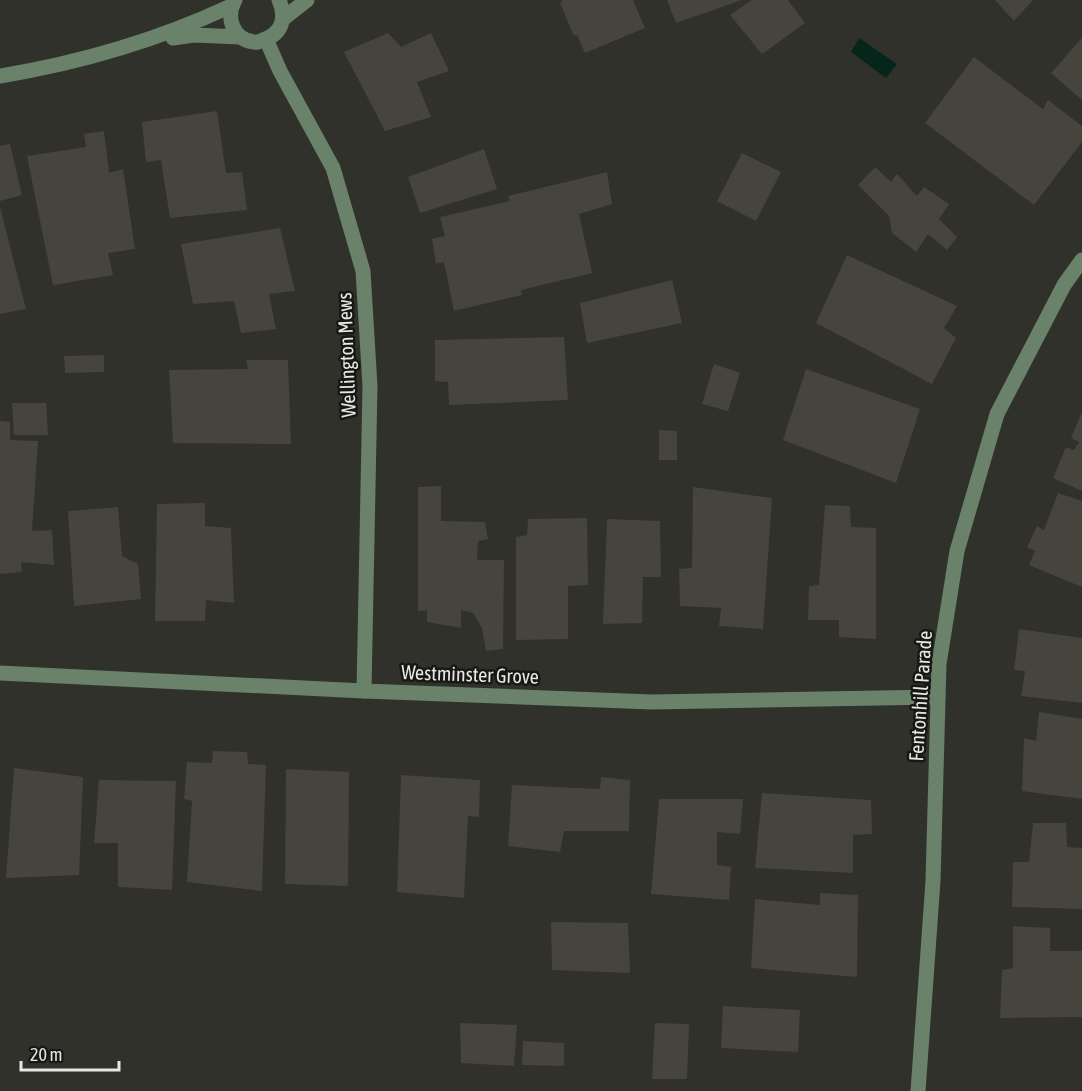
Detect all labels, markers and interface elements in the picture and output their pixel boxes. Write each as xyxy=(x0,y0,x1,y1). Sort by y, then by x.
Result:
street label: Wellington Mews xyxy=(332,292,360,418)
street label: Fentonhill Parade xyxy=(904,630,936,762)
street label: Westminster Grove xyxy=(401,660,539,688)
scale bar xyxy=(21,1034,118,1072)
text: 20 m xyxy=(30,1044,62,1065)

